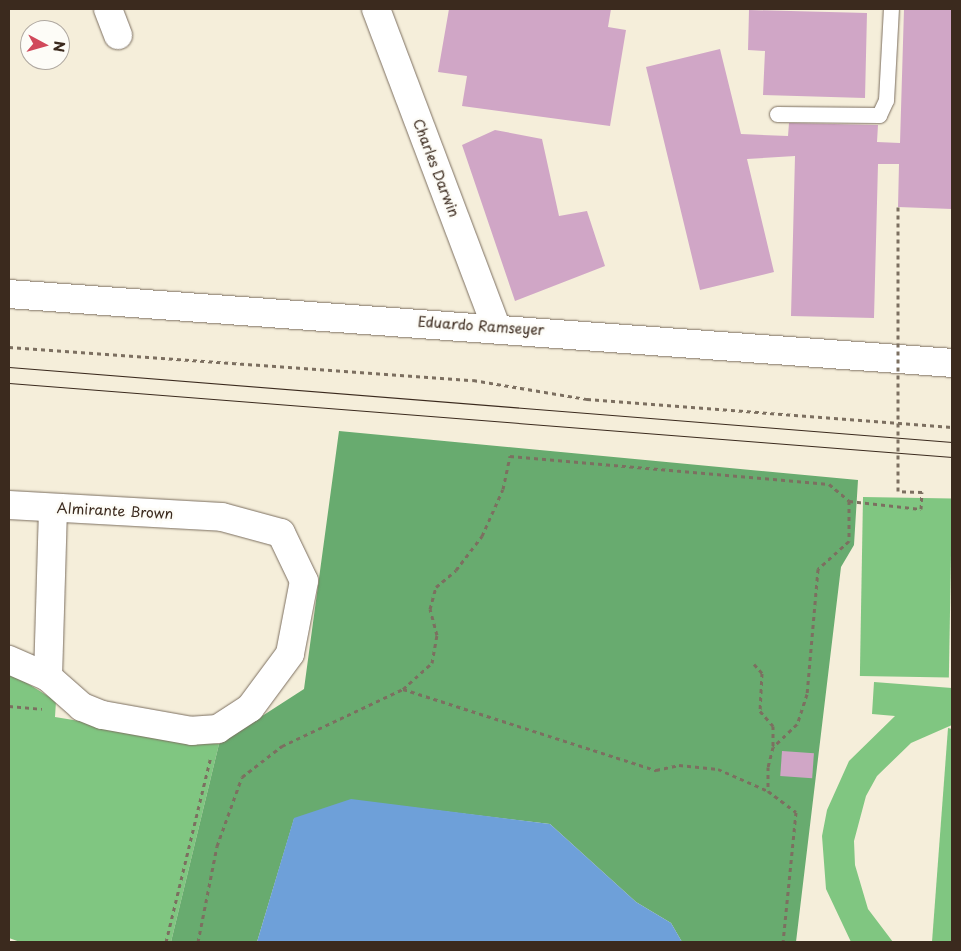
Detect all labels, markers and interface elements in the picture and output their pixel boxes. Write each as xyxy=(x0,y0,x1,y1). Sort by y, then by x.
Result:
north arrow xyxy=(20,20,70,70)
text: N xyxy=(48,40,70,53)
street label: Charles Darwin xyxy=(409,115,463,221)
street label: Eduardo Ramseyer xyxy=(417,313,545,339)
street label: Almirante Brown xyxy=(57,500,173,522)

